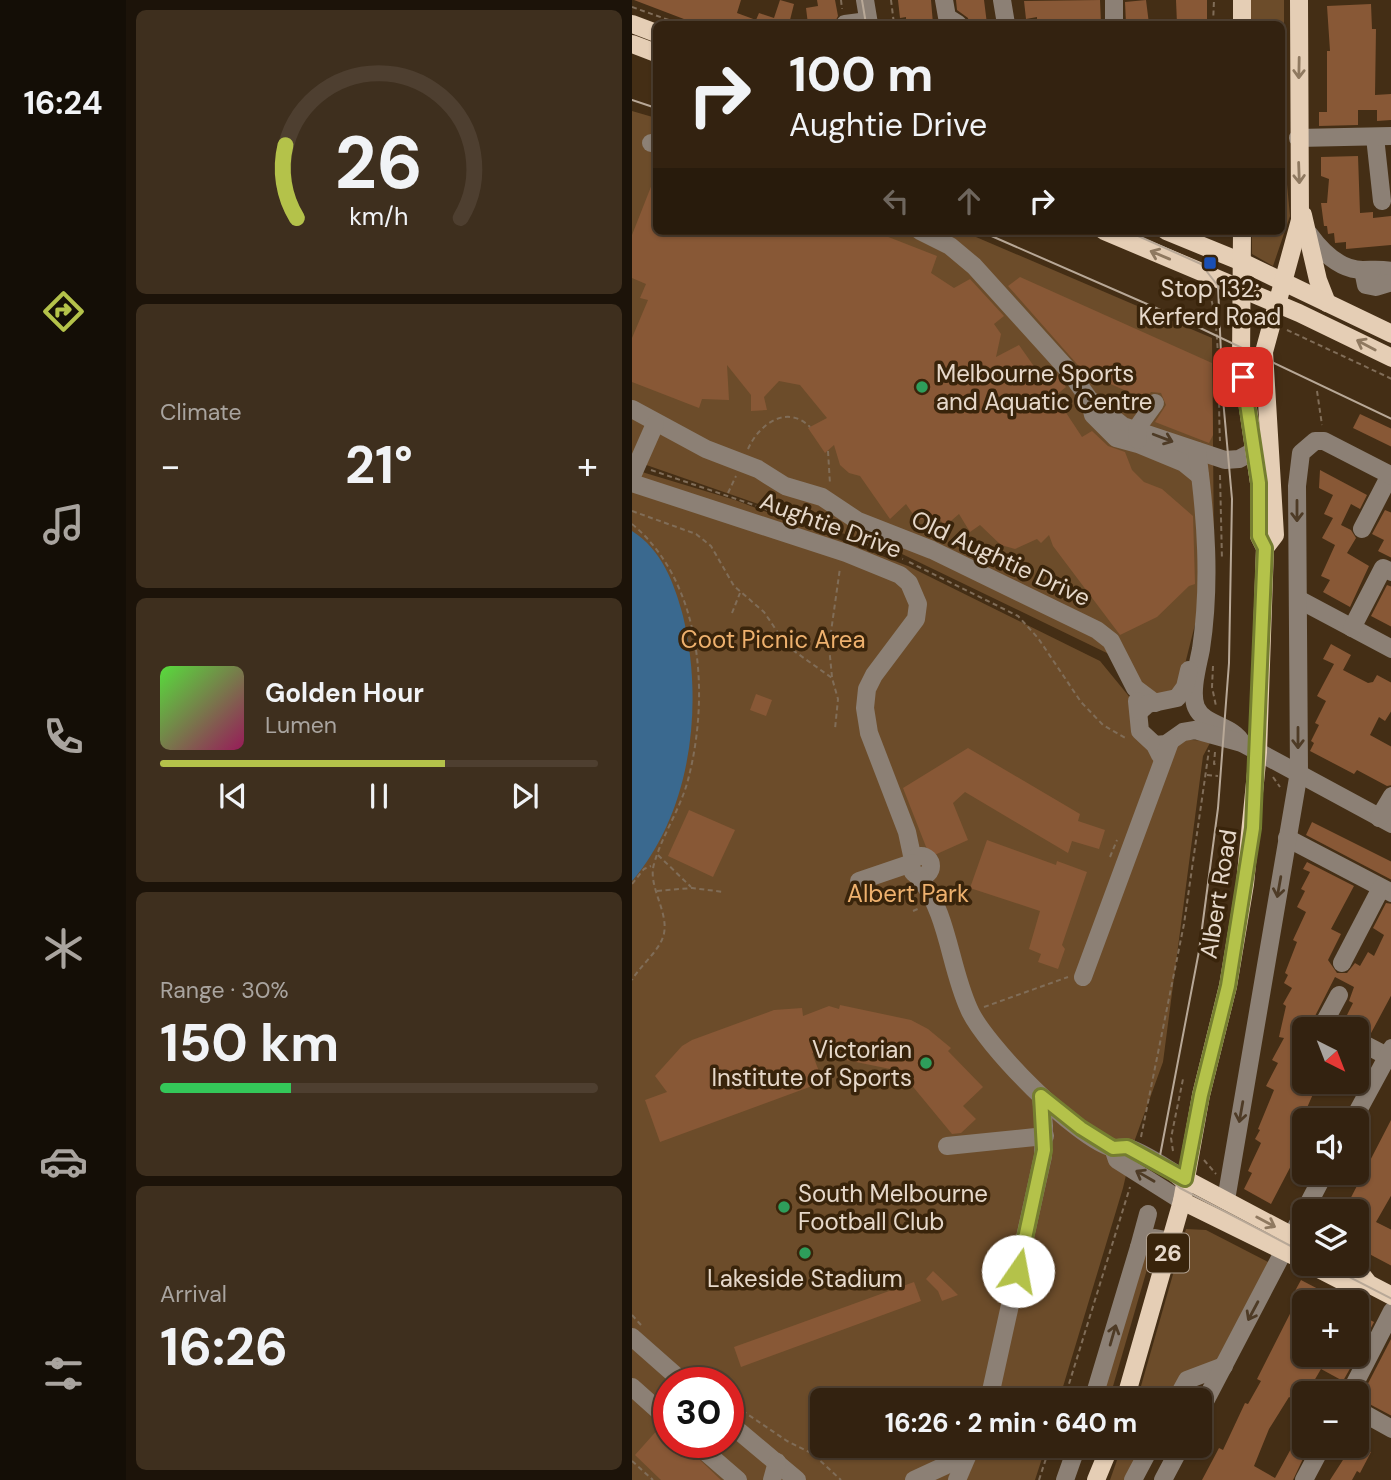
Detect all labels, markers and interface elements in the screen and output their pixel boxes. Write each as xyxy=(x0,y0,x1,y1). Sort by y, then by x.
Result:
text: 100 m xyxy=(789,42,933,106)
icon: right xyxy=(674,49,765,140)
one-way arrow xyxy=(1292,56,1305,79)
text: 16:24 xyxy=(23,82,103,124)
text: Aughtie Drive xyxy=(789,104,987,146)
text: 26 xyxy=(335,116,423,211)
one-way arrow xyxy=(1292,162,1305,185)
icon: left xyxy=(877,182,915,220)
icon: ahead xyxy=(950,182,988,220)
icon: right xyxy=(1023,182,1061,220)
text: km/h xyxy=(349,200,409,233)
one-way arrow xyxy=(1149,248,1171,261)
marker: Stop 132: Kerferd Road xyxy=(1202,255,1218,271)
place label: Stop 132: Kerferd Road xyxy=(1139,273,1281,332)
icon: directions xyxy=(39,287,88,336)
one-way arrow xyxy=(1356,338,1377,351)
pin xyxy=(1213,347,1273,407)
place label: Melbourne Sports and Aquatic Centre xyxy=(936,358,1152,417)
icon: arrive xyxy=(1224,358,1262,396)
marker: Melbourne Sports and Aquatic Centre xyxy=(914,379,930,395)
text: Climate xyxy=(160,397,242,427)
text: 21° xyxy=(345,431,413,499)
one-way arrow xyxy=(1152,433,1174,445)
text: − xyxy=(160,441,181,491)
text: + xyxy=(577,441,598,491)
street label: Aughtie Drive xyxy=(756,485,906,565)
one-way arrow xyxy=(1291,499,1304,522)
icon: music xyxy=(39,500,88,549)
street label: Old Aughtie Drive xyxy=(907,503,1095,613)
park label: Coot Picnic Area xyxy=(680,624,866,655)
text: Golden Hour xyxy=(265,676,424,710)
text: Lumen xyxy=(265,710,337,740)
icon: phone xyxy=(39,712,88,761)
one-way arrow xyxy=(1291,726,1305,749)
icon: previous xyxy=(214,777,252,815)
icon: pause xyxy=(360,777,398,815)
icon: next xyxy=(506,777,544,815)
street label: Albert Road xyxy=(1192,827,1244,961)
one-way arrow xyxy=(1272,875,1285,898)
park label: Albert Park xyxy=(847,878,969,909)
icon: climate xyxy=(39,924,88,973)
text: Range · 30% xyxy=(160,975,289,1005)
text: 150 km xyxy=(160,1009,339,1077)
north arrow xyxy=(1292,1017,1369,1094)
map controls xyxy=(1292,1017,1369,1458)
place label: Victorian Institute of Sports xyxy=(711,1034,912,1093)
marker: Victorian Institute of Sports xyxy=(918,1055,934,1071)
one-way arrow xyxy=(1234,1100,1247,1122)
button: sound xyxy=(1292,1108,1369,1185)
icon: car xyxy=(39,1137,88,1186)
one-way arrow xyxy=(1136,1169,1156,1183)
place label: South Melbourne Football Club xyxy=(798,1178,988,1237)
marker: South Melbourne Football Club xyxy=(776,1199,792,1215)
button: layers xyxy=(1292,1199,1369,1276)
one-way arrow xyxy=(1255,1215,1276,1229)
position arrow xyxy=(981,1234,1055,1308)
road number: 26 xyxy=(1147,1234,1189,1272)
marker: Lakeside Stadium xyxy=(797,1245,813,1261)
place label: Lakeside Stadium xyxy=(707,1263,903,1294)
text: Arrival xyxy=(160,1279,227,1309)
button: + xyxy=(1292,1290,1369,1367)
one-way arrow xyxy=(1245,1300,1259,1321)
text: 16:26 xyxy=(160,1313,288,1381)
one-way arrow xyxy=(1107,1324,1120,1346)
icon: filters xyxy=(39,1349,88,1398)
speed limit sign: 30 xyxy=(653,1367,744,1458)
button: − xyxy=(1292,1381,1369,1458)
text: 16:26 · 2 min · 640 m xyxy=(885,1406,1137,1440)

